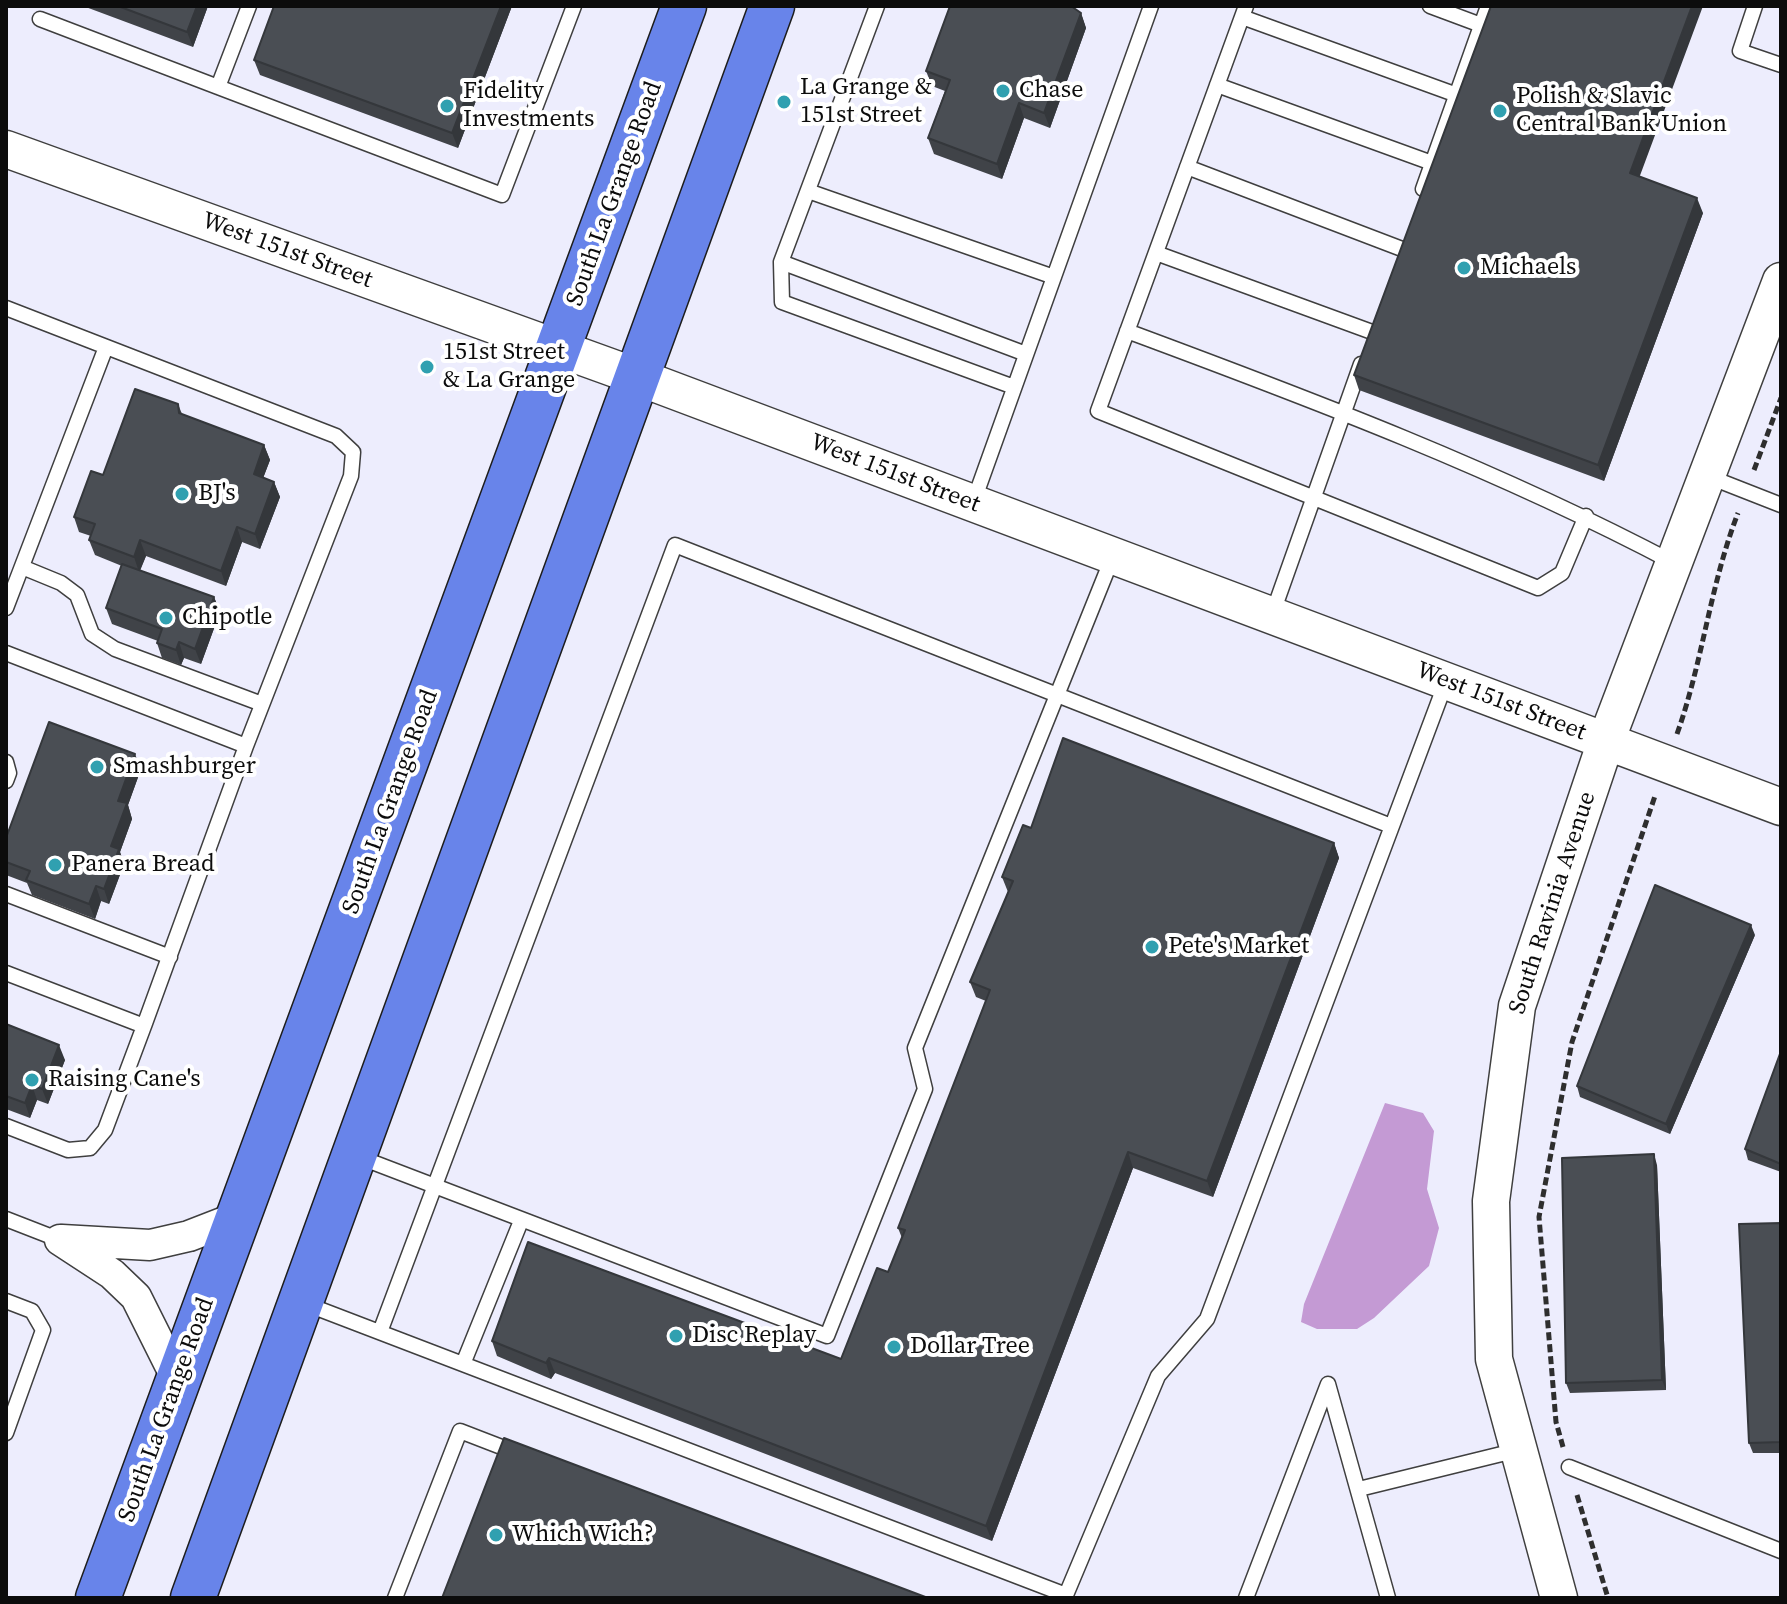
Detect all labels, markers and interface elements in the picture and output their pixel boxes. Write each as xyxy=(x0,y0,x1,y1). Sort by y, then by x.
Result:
place label: La Grange & 151st Street xyxy=(800,74,932,130)
place label: Chase xyxy=(1019,77,1083,105)
place label: Fidelity Investments xyxy=(463,78,594,134)
street label: South La Grange Road xyxy=(561,78,669,310)
marker: Chase xyxy=(994,82,1012,100)
place label: Polish & Slavic Central Bank Union xyxy=(1516,83,1727,139)
marker: La Grange & 151st Street xyxy=(775,93,793,111)
marker: Fidelity Investments xyxy=(438,97,456,115)
marker: Polish & Slavic Central Bank Union xyxy=(1491,102,1509,120)
street label: West 151st Street xyxy=(198,207,376,295)
place label: Michaels xyxy=(1480,254,1576,282)
marker: Michaels xyxy=(1455,259,1473,277)
place label: 151st Street & La Grange xyxy=(443,339,575,395)
marker: 151st Street & La Grange xyxy=(418,358,436,376)
street label: West 151st Street xyxy=(806,428,984,520)
place label: BJ's xyxy=(198,480,236,508)
marker: BJ's xyxy=(173,485,191,503)
place label: Chipotle xyxy=(182,604,273,632)
marker: Chipotle xyxy=(157,609,175,627)
street label: West 151st Street xyxy=(1412,656,1590,748)
street label: South La Grange Road xyxy=(337,686,445,918)
place label: Smashburger xyxy=(113,753,256,781)
marker: Smashburger xyxy=(88,758,106,776)
street label: South Ravinia Avenue xyxy=(1503,788,1603,1018)
place label: Panera Bread xyxy=(71,851,215,879)
marker: Panera Bread xyxy=(46,856,64,874)
place label: Pete's Market xyxy=(1168,933,1309,961)
marker: Pete's Market xyxy=(1143,938,1161,956)
place label: Raising Cane's xyxy=(48,1066,201,1094)
marker: Raising Cane's xyxy=(23,1071,41,1089)
street label: South La Grange Road xyxy=(113,1294,221,1526)
place label: Disc Replay xyxy=(692,1322,816,1350)
marker: Disc Replay xyxy=(667,1327,685,1345)
place label: Dollar Tree xyxy=(910,1333,1030,1361)
marker: Dollar Tree xyxy=(885,1338,903,1356)
place label: Which Wich? xyxy=(512,1521,654,1549)
marker: Which Wich? xyxy=(487,1526,505,1544)

